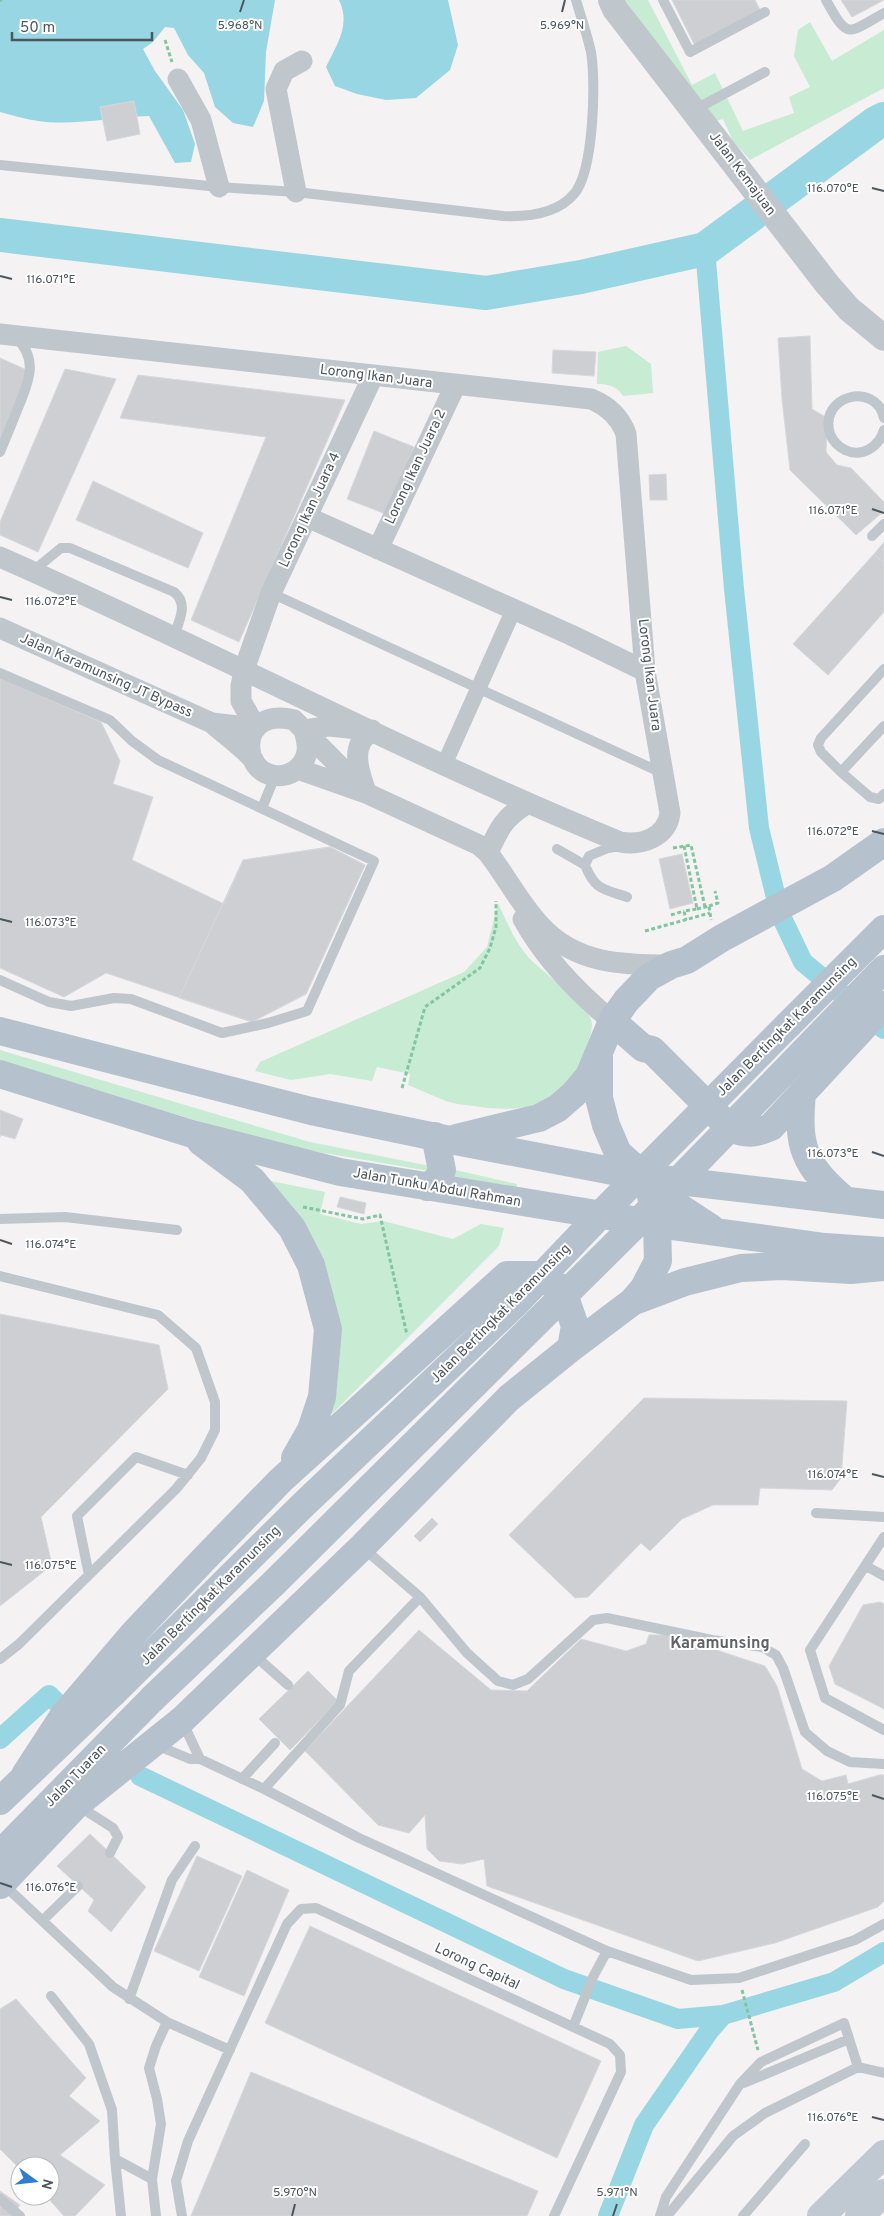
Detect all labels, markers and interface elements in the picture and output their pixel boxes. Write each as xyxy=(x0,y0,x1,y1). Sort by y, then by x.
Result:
scale bar xyxy=(12,10,152,42)
text: 5.968°N xyxy=(217,18,263,34)
text: 5.969°N xyxy=(540,18,584,34)
text: 50 m xyxy=(20,19,55,38)
street label: Jalan Kemajuan xyxy=(705,129,779,219)
text: 116.070°E xyxy=(807,181,859,197)
text: 116.071°E xyxy=(26,272,76,288)
street label: Lorong Ikan Juara xyxy=(319,362,433,392)
street label: Lorong Ikan Juara 2 xyxy=(382,407,450,527)
street label: Lorong Ikan Juara 4 xyxy=(276,450,344,570)
text: 116.071°E xyxy=(808,503,858,519)
text: 116.072°E xyxy=(25,594,77,610)
street label: Lorong Ikan Juara xyxy=(634,618,664,732)
street label: Jalan Karamunsing JT Bypass xyxy=(17,630,195,722)
text: 116.072°E xyxy=(807,824,859,840)
text: 116.073°E xyxy=(25,915,77,931)
street label: Jalan Bertingkat Karamunsing xyxy=(714,954,860,1100)
text: 116.073°E xyxy=(807,1146,859,1162)
street label: Jalan Tunku Abdul Rahman xyxy=(352,1165,522,1211)
text: 116.074°E xyxy=(26,1237,76,1253)
street label: Jalan Bertingkat Karamunsing xyxy=(428,1241,574,1387)
text: 116.074°E xyxy=(808,1467,858,1483)
street label: Jalan Bertingkat Karamunsing xyxy=(138,1523,284,1669)
text: 116.075°E xyxy=(25,1558,77,1574)
district label: Karamunsing xyxy=(670,1634,770,1654)
street label: Jalan Tuaran xyxy=(42,1741,110,1811)
text: 116.075°E xyxy=(807,1789,859,1805)
text: 116.076°E xyxy=(25,1880,77,1896)
street label: Lorong Capital xyxy=(432,1940,522,1994)
text: 116.076°E xyxy=(807,2110,859,2126)
north arrow xyxy=(10,2156,60,2206)
text: N xyxy=(37,2177,56,2191)
text: 5.970°N xyxy=(273,2185,317,2201)
text: 5.971°N xyxy=(596,2185,638,2201)

